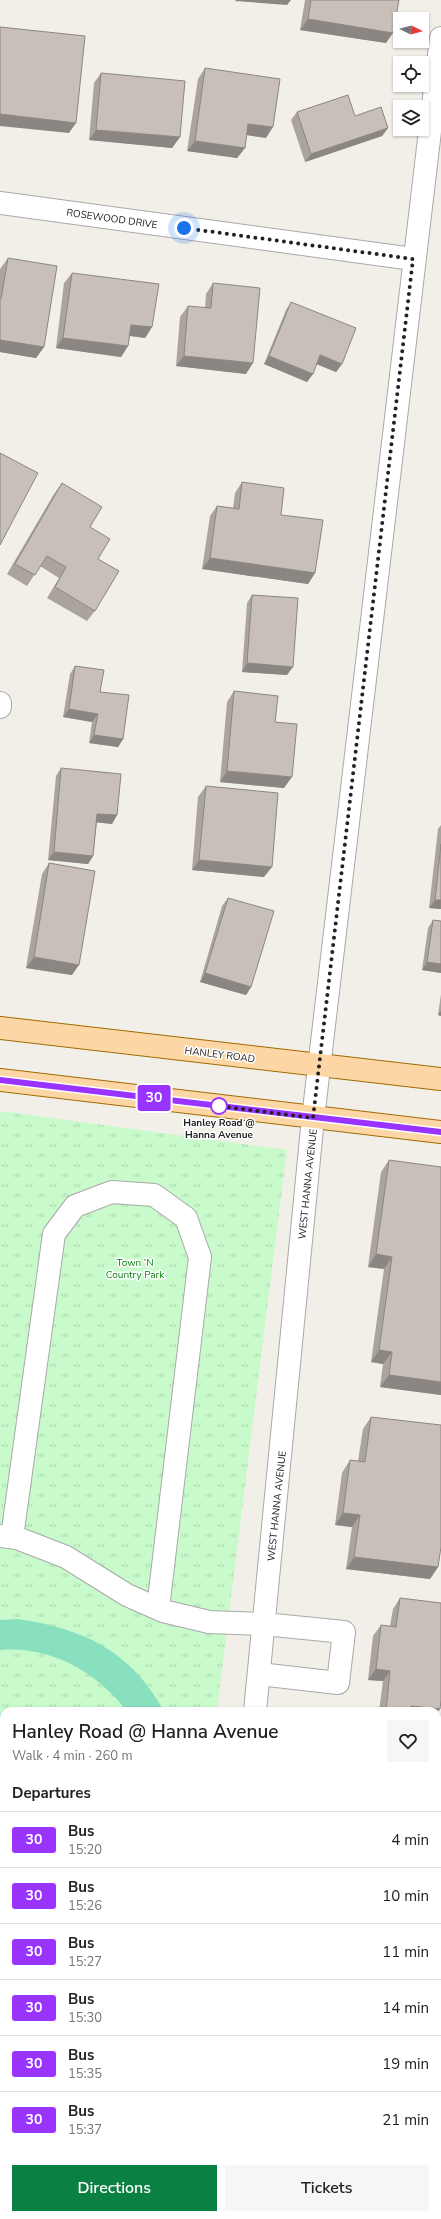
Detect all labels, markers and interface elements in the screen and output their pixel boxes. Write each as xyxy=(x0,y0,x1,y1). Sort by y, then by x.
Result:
north arrow xyxy=(393,12,429,48)
map controls xyxy=(393,12,429,136)
button: locate xyxy=(393,56,429,92)
button: layers xyxy=(393,100,429,136)
street label: ROSEWOOD DRIVE xyxy=(65,206,158,232)
your location xyxy=(174,218,194,238)
street label: HANLEY ROAD xyxy=(184,1044,256,1066)
line badge: 30 xyxy=(136,1085,172,1111)
text: 30 xyxy=(146,1088,162,1107)
marker: Hanley Road @ Hanna Avenue xyxy=(210,1097,228,1115)
place label: Hanley Road @ Hanna Avenue xyxy=(183,1116,255,1142)
street label: WEST HANNA AVENUE xyxy=(295,1128,321,1240)
park label: Town ’N Country Park xyxy=(106,1256,165,1282)
street label: WEST HANNA AVENUE xyxy=(264,1450,290,1562)
text: Hanley Road @ Hanna Avenue xyxy=(12,1719,278,1745)
button: heart xyxy=(387,1720,429,1762)
text: Walk · 4 min · 260 m xyxy=(12,1747,133,1765)
text: Departures xyxy=(12,1783,91,1803)
text: Bus xyxy=(68,1821,94,1841)
text: 30 xyxy=(26,1830,42,1849)
text: 4 min xyxy=(391,1830,429,1850)
text: 15:20 xyxy=(68,1841,102,1859)
text: Bus xyxy=(68,1877,94,1897)
text: 30 xyxy=(26,1886,42,1905)
text: 10 min xyxy=(382,1886,429,1906)
text: 15:26 xyxy=(68,1897,102,1915)
text: Bus xyxy=(68,1933,94,1953)
text: 30 xyxy=(26,1942,42,1961)
text: 11 min xyxy=(382,1942,429,1962)
text: 15:27 xyxy=(68,1953,102,1971)
text: Bus xyxy=(68,1989,94,2009)
text: 30 xyxy=(26,1998,42,2017)
text: 14 min xyxy=(382,1998,429,2018)
text: 15:30 xyxy=(68,2009,102,2027)
text: Bus xyxy=(68,2045,94,2065)
text: 30 xyxy=(26,2054,42,2073)
text: 19 min xyxy=(382,2054,429,2074)
text: 15:35 xyxy=(68,2065,102,2083)
text: Bus xyxy=(68,2101,94,2121)
text: 30 xyxy=(26,2110,42,2129)
text: 21 min xyxy=(382,2110,429,2130)
text: 15:37 xyxy=(68,2121,102,2139)
button: Directions xyxy=(12,2165,217,2211)
button: Tickets xyxy=(225,2165,429,2211)

